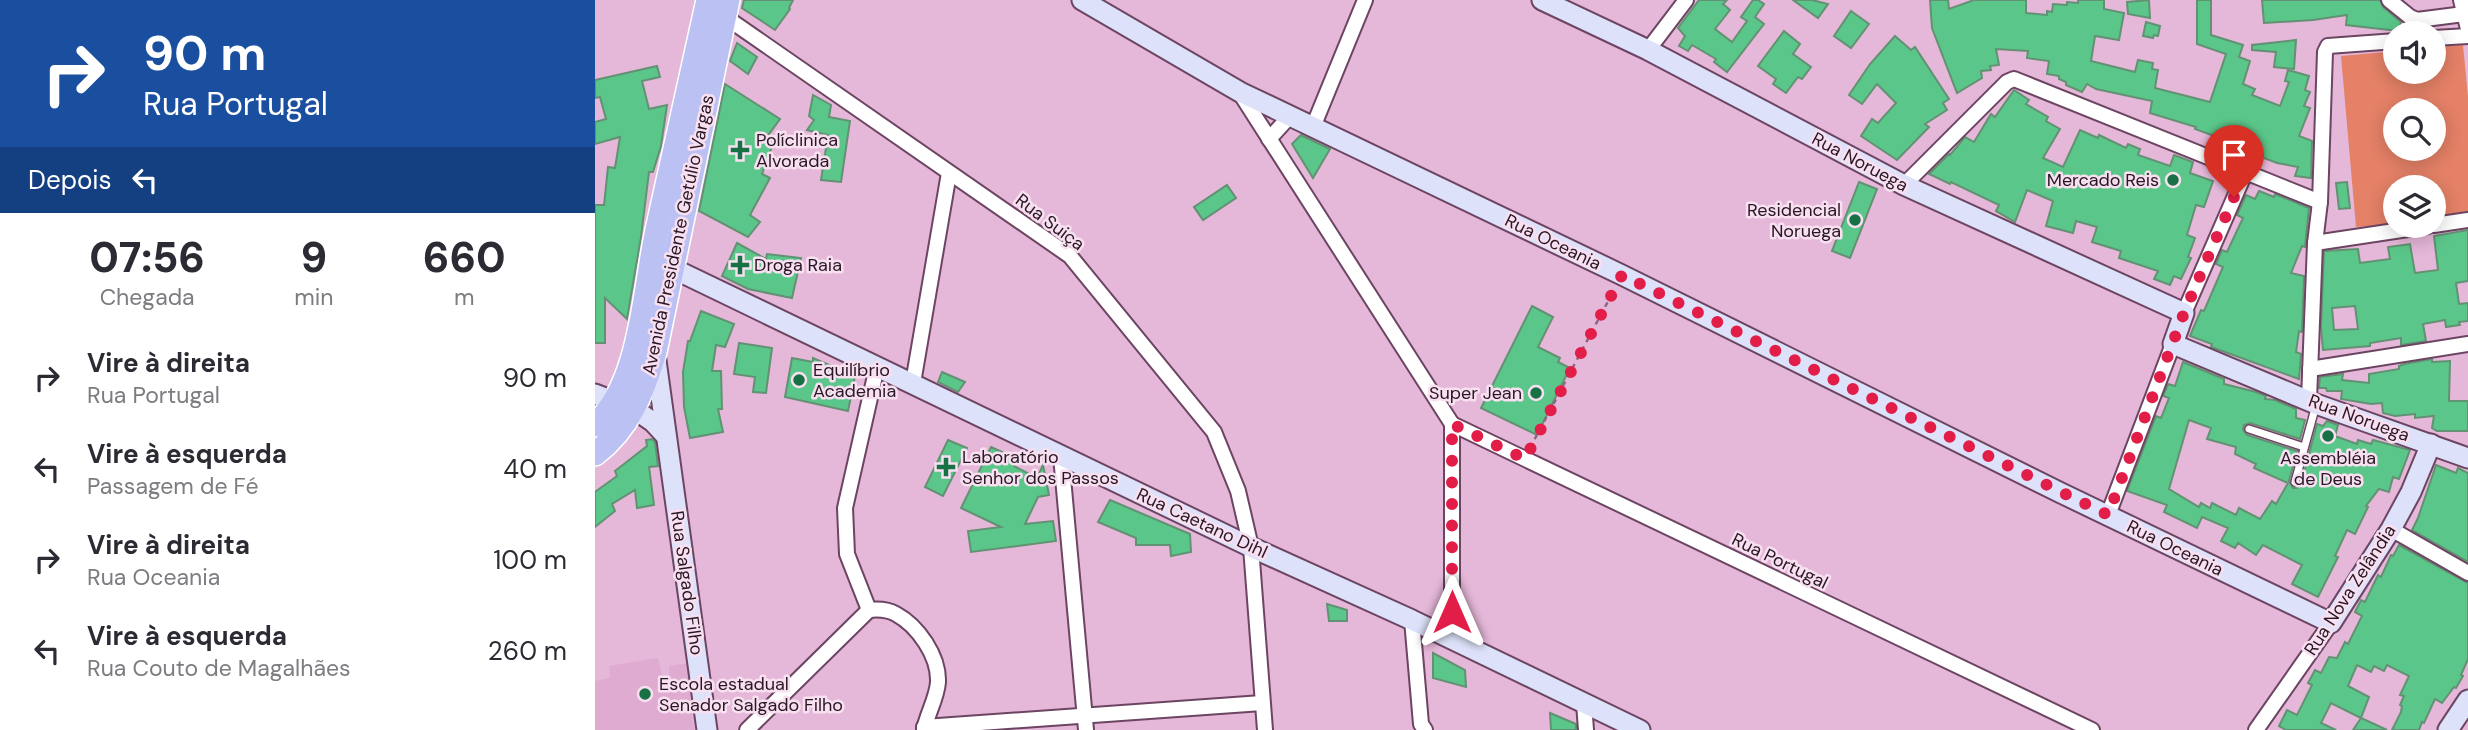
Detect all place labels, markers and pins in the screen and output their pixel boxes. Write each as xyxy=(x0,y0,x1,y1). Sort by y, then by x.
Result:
pin xyxy=(2204,125,2264,197)
place label: Políclinica Alvorada xyxy=(756,128,838,173)
marker: Políclinica Alvorada xyxy=(730,140,750,160)
place label: Mercado Reis xyxy=(2047,168,2159,192)
marker: Mercado Reis xyxy=(2165,172,2181,188)
place label: Residencial Noruega xyxy=(1747,198,1841,243)
marker: Residencial Noruega xyxy=(1847,212,1863,228)
place label: Droga Raia xyxy=(754,253,842,277)
marker: Droga Raia xyxy=(732,257,748,273)
place label: Equilíbrio Academia xyxy=(813,358,896,403)
marker: Equilíbrio Academia xyxy=(791,372,807,388)
place label: Super Jean xyxy=(1429,381,1522,405)
marker: Super Jean xyxy=(1528,385,1544,401)
marker: Assembléia de Deus xyxy=(2320,428,2336,444)
place label: Laboratório Senhor dos Passos xyxy=(962,445,1119,490)
place label: Assembléia de Deus xyxy=(2280,446,2376,491)
marker: Laboratório Senhor dos Passos xyxy=(936,457,956,477)
place label: Escola estadual Senador Salgado Filho xyxy=(659,672,843,717)
marker: Escola estadual Senador Salgado Filho xyxy=(637,686,653,702)

